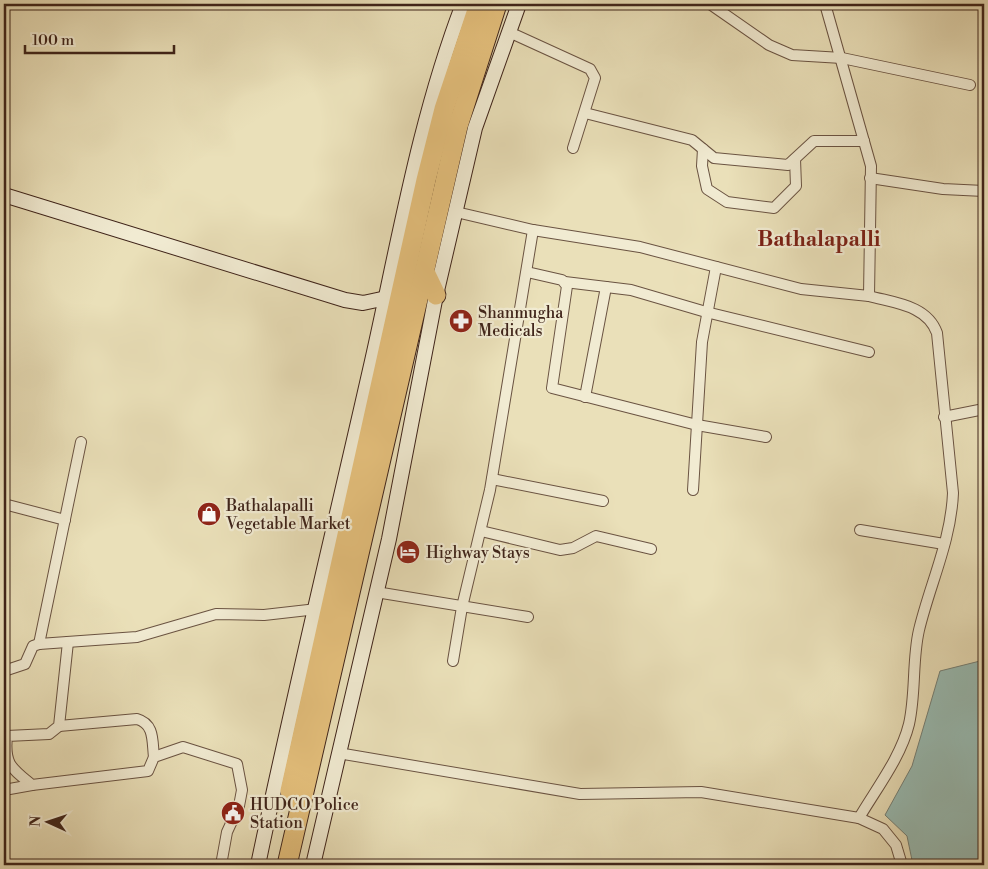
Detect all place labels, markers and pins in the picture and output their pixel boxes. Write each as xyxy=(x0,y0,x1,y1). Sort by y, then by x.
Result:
place label: Shanmugha Medicals xyxy=(478,303,564,341)
pharmacy icon: Shanmugha Medicals xyxy=(448,308,474,334)
place label: Bathalapalli Vegetable Market xyxy=(225,496,351,534)
shop icon: Bathalapalli Vegetable Market xyxy=(196,501,222,527)
hotel icon: Highway Stays xyxy=(395,539,421,565)
place label: Highway Stays xyxy=(426,543,530,563)
place label: HUDCO Police Station xyxy=(250,795,359,833)
public building icon: HUDCO Police Station xyxy=(220,800,246,826)

